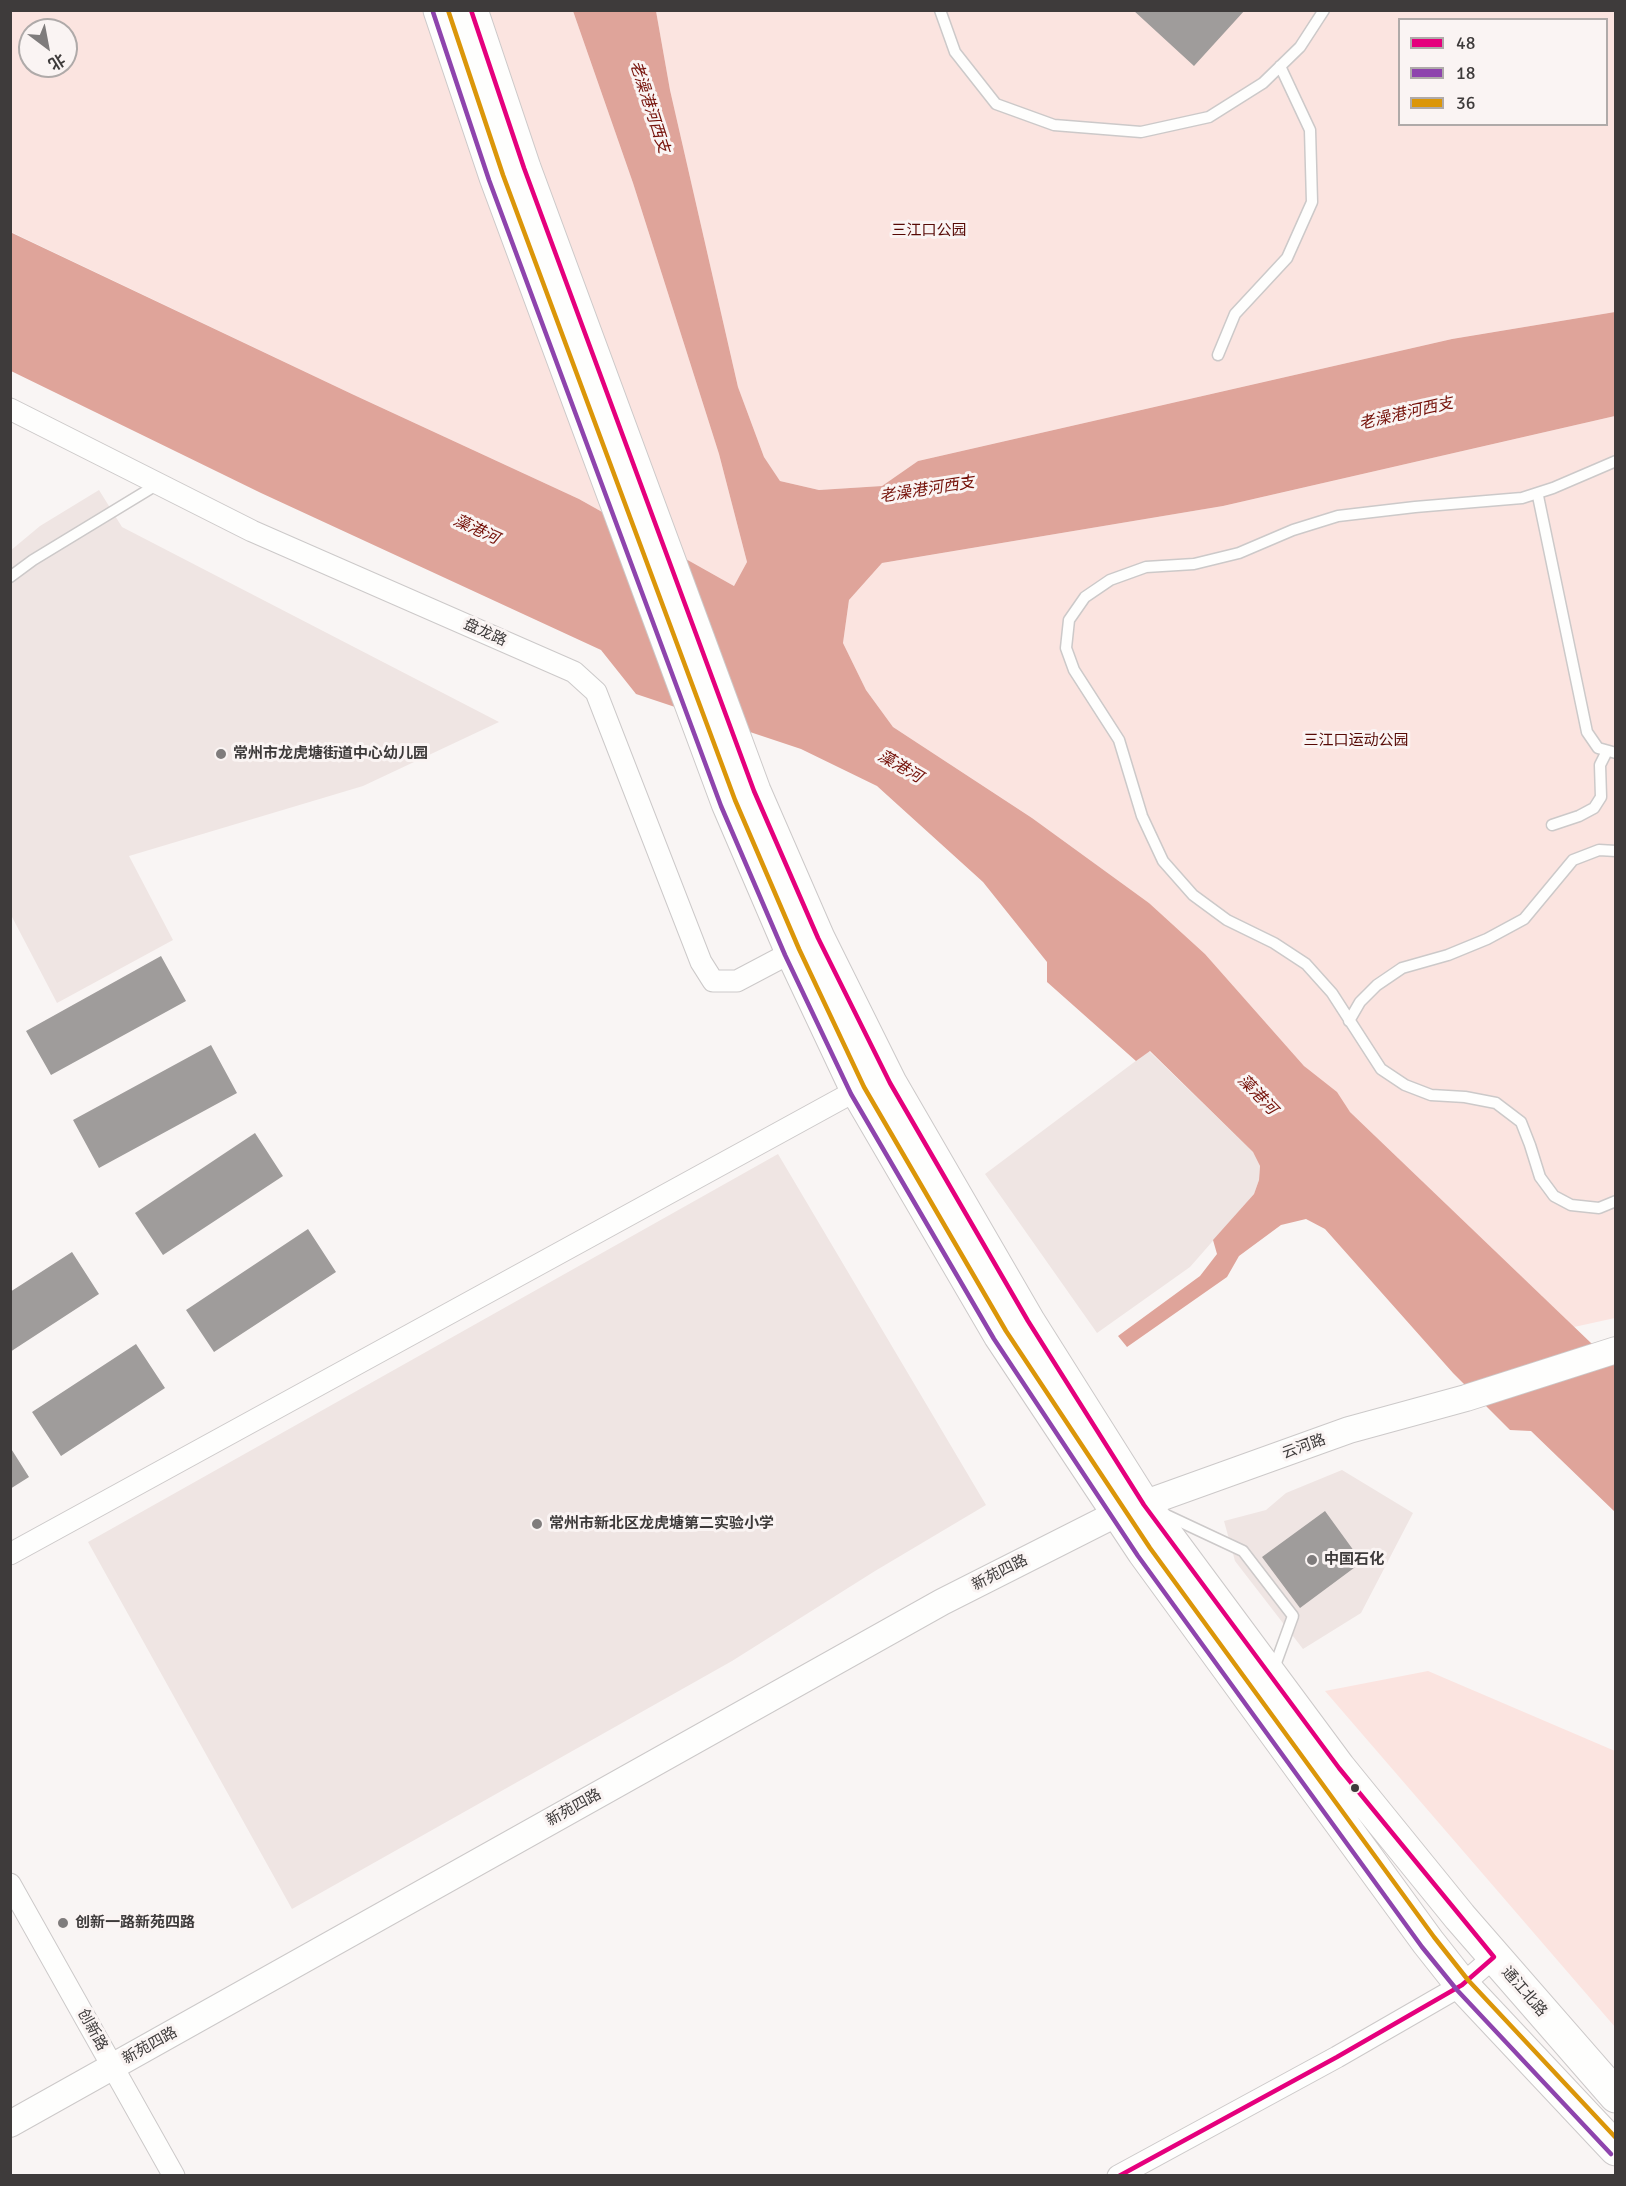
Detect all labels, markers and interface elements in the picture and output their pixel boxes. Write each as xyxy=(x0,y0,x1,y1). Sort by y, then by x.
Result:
north arrow xyxy=(18,18,78,78)
legend xyxy=(1398,18,1608,126)
text: 48 xyxy=(1456,32,1475,54)
text: 北 xyxy=(44,49,69,74)
water label: 老澡港河西支 xyxy=(625,58,673,156)
text: 18 xyxy=(1456,62,1475,84)
text: 36 xyxy=(1456,92,1475,114)
park label: 三江口公园 xyxy=(892,222,966,240)
water label: 老澡港河西支 xyxy=(1357,394,1455,434)
water label: 老澡港河西支 xyxy=(878,473,976,507)
water label: 藻港河 xyxy=(450,511,502,549)
street label: 盘龙路 xyxy=(461,616,509,650)
park label: 三江口运动公园 xyxy=(1304,732,1408,750)
place label: 常州市龙虎塘街道中心幼儿园 xyxy=(233,745,428,763)
marker: 常州市龙虎塘街道中心幼儿园 xyxy=(214,747,228,761)
water label: 藻港河 xyxy=(874,747,926,787)
water label: 藻港河 xyxy=(1233,1071,1281,1119)
street label: 云河路 xyxy=(1280,1431,1328,1463)
place label: 常州市新北区龙虎塘第二实验小学 xyxy=(549,1515,774,1533)
marker: 常州市新北区龙虎塘第二实验小学 xyxy=(530,1517,544,1531)
street label: 新苑四路 xyxy=(969,1551,1031,1595)
place label: 中国石化 xyxy=(1324,1551,1384,1569)
marker: 中国石化 xyxy=(1305,1553,1319,1567)
unlabelled marker xyxy=(1349,1782,1361,1794)
street label: 新苑四路 xyxy=(543,1786,605,1830)
place label: 创新一路新苑四路 xyxy=(75,1914,195,1932)
marker: 创新一路新苑四路 xyxy=(56,1916,70,1930)
street label: 通江北路 xyxy=(1498,1963,1550,2021)
street label: 创新路 xyxy=(73,2006,111,2054)
street label: 新苑四路 xyxy=(119,2024,181,2068)

